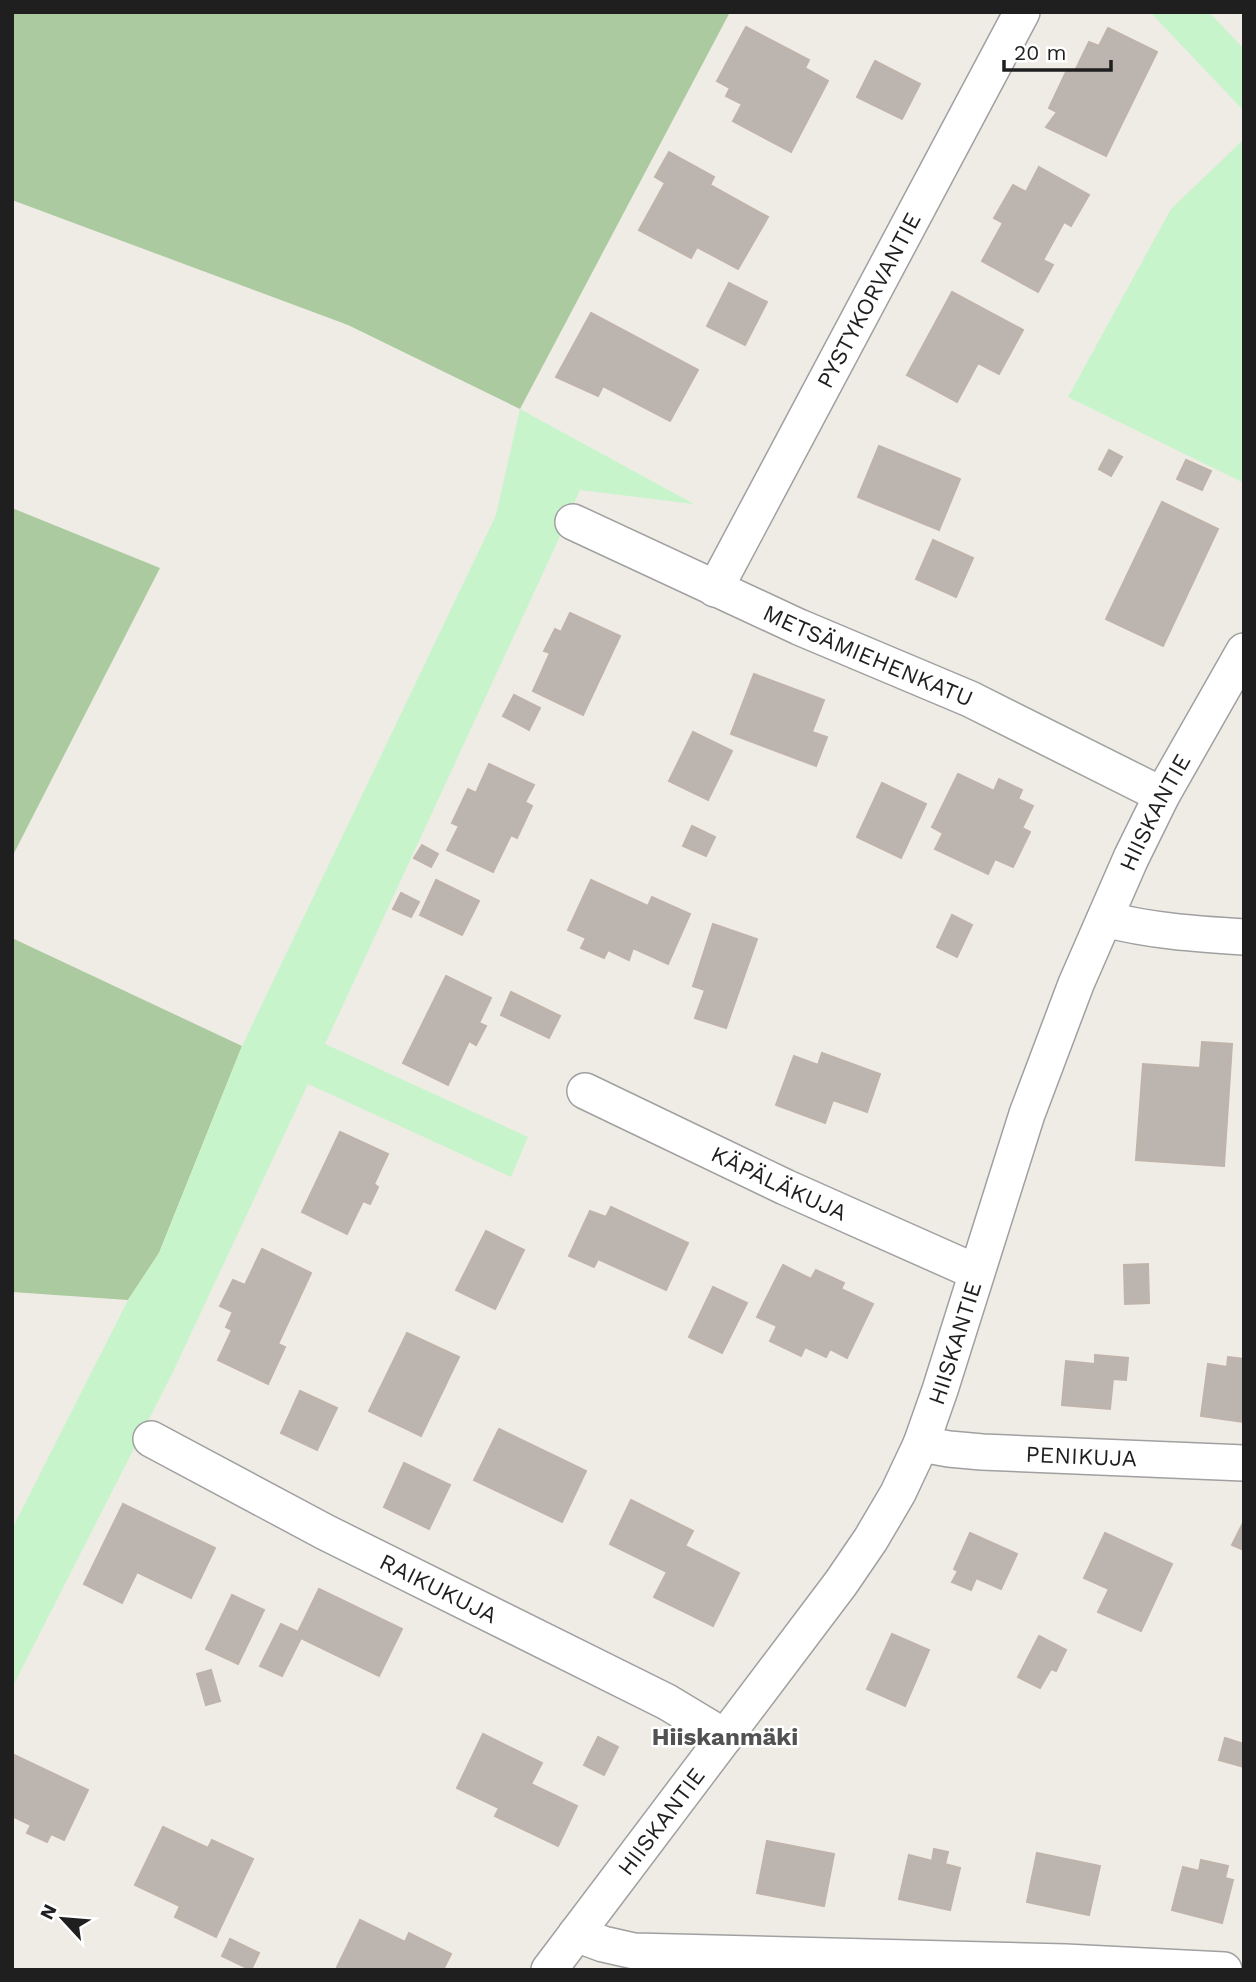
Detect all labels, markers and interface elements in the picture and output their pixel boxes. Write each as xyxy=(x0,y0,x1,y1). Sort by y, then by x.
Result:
scale bar xyxy=(1004,28,1111,72)
text: 20 m xyxy=(1014,40,1066,65)
street label: PYSTYKORVANTIE xyxy=(811,208,927,393)
street label: METSÄMIEHENKATU xyxy=(759,599,977,713)
street label: HIISKANTIE xyxy=(1114,749,1197,875)
street label: KÄPÄLÄKUJA xyxy=(707,1141,851,1227)
street label: HIISKANTIE xyxy=(923,1278,987,1409)
street label: PENIKUJA xyxy=(1025,1441,1138,1472)
street label: RAIKUKUJA xyxy=(375,1548,501,1629)
district label: Hiiskanmäki xyxy=(652,1723,798,1751)
street label: HIISKANTIE xyxy=(612,1763,711,1881)
north arrow xyxy=(28,1884,98,1954)
text: N xyxy=(35,1900,62,1923)

